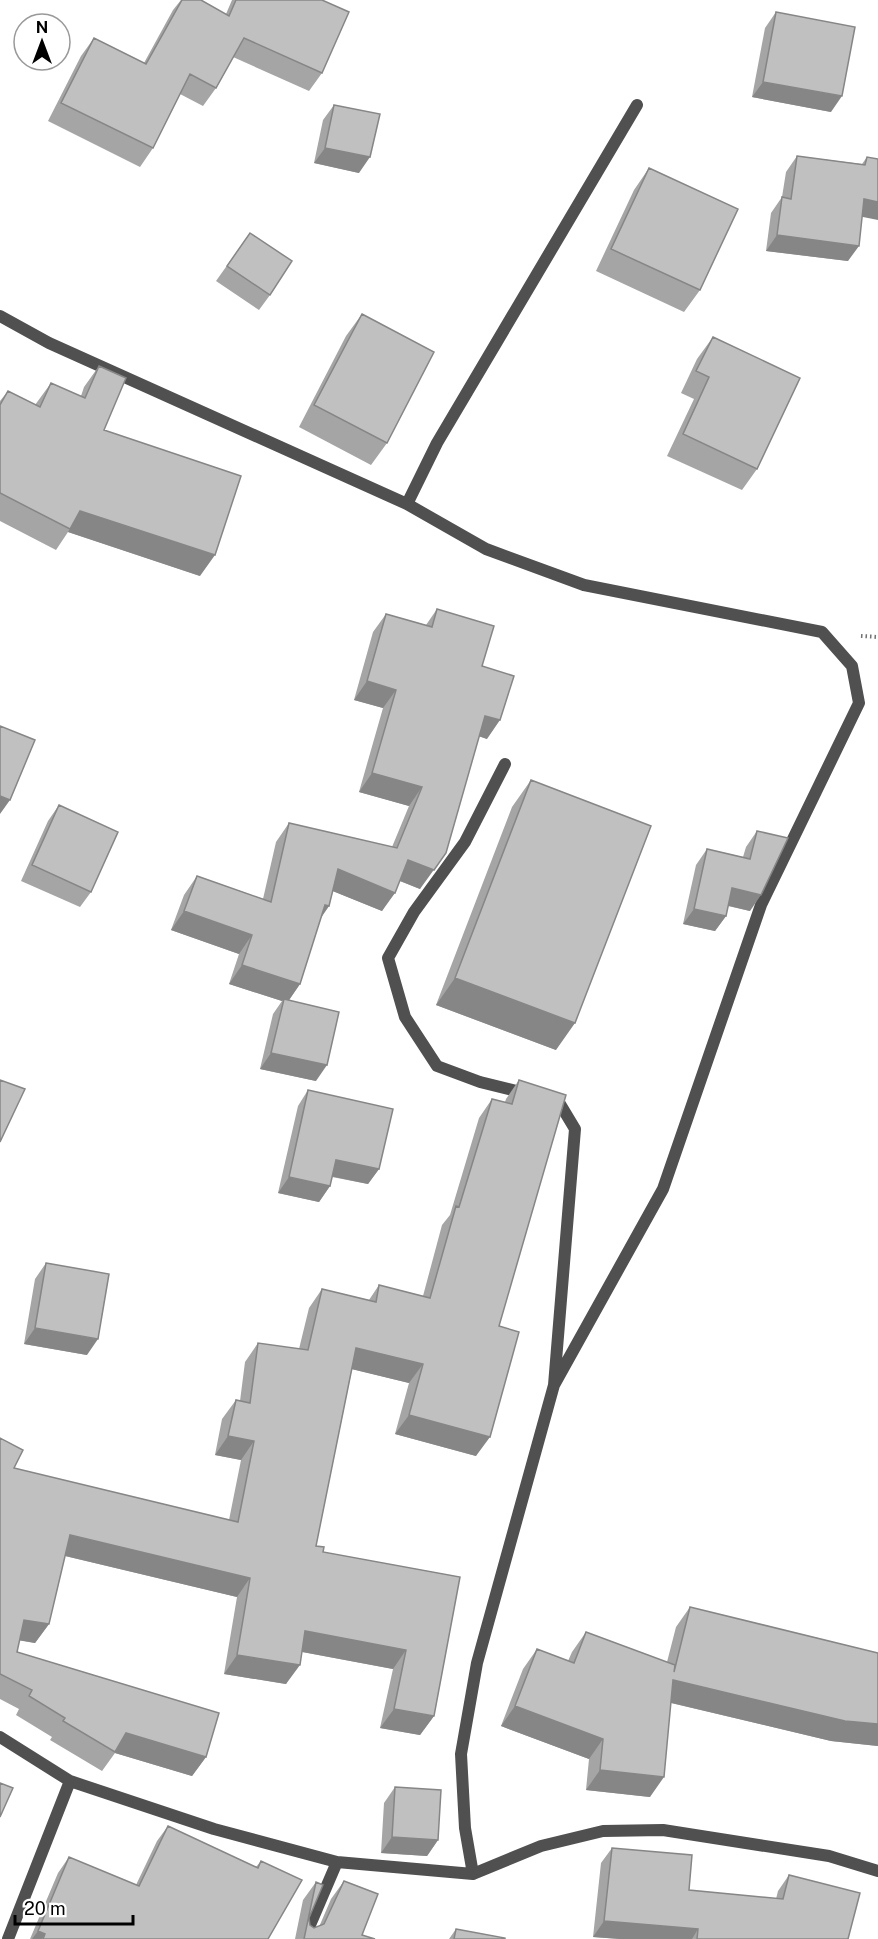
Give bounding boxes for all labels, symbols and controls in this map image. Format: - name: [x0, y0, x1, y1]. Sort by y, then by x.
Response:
- north arrow: [12, 12, 72, 72]
- text: N: [36, 18, 48, 37]
- scale bar: [15, 1888, 134, 1926]
- text: 20 m: [24, 1898, 66, 1919]

